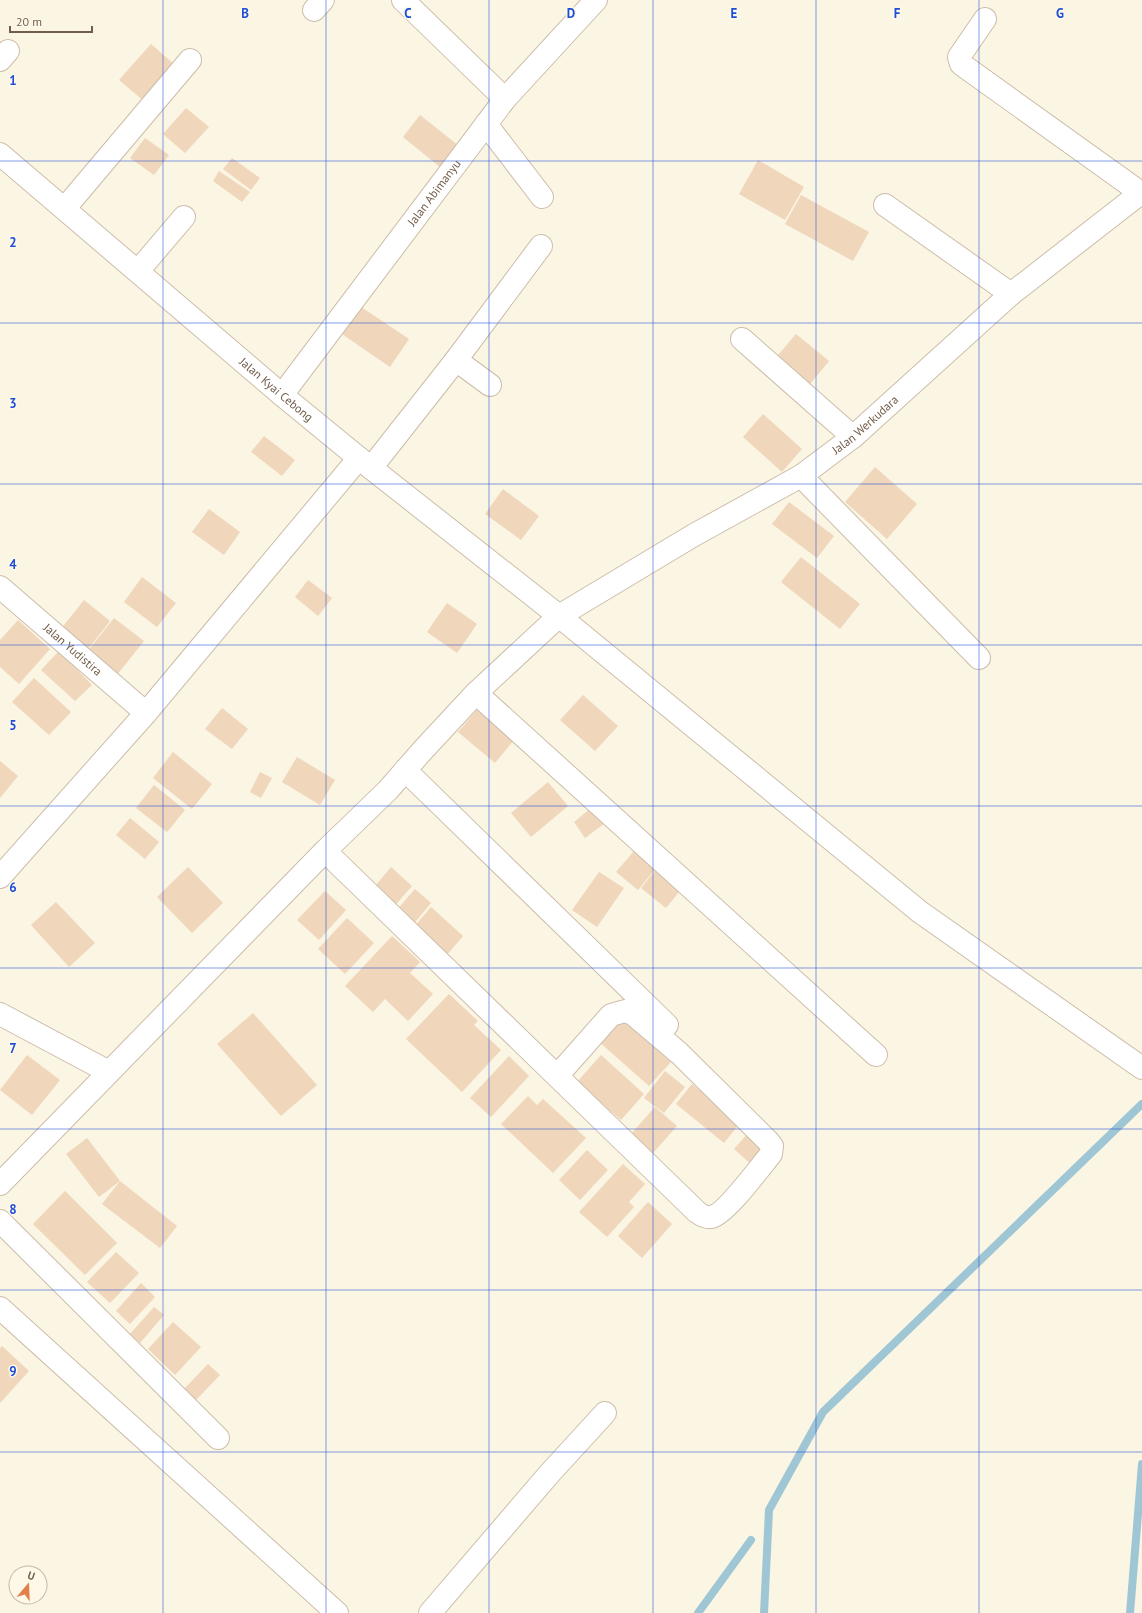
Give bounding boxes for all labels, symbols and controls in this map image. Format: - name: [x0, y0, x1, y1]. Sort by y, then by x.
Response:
- text: B: [241, 5, 249, 22]
- text: C: [404, 5, 412, 22]
- text: D: [567, 5, 575, 22]
- text: E: [731, 5, 738, 22]
- text: F: [894, 5, 901, 22]
- text: G: [1056, 5, 1064, 22]
- scale bar: [10, 8, 92, 34]
- text: 20 m: [16, 14, 42, 29]
- text: 1: [9, 72, 17, 89]
- street label: Jalan Abimanyu: [403, 156, 464, 230]
- text: 2: [9, 234, 17, 251]
- street label: Jalan Kyai Cebong: [236, 353, 316, 425]
- street label: Jalan Werkudara: [828, 392, 901, 458]
- text: 3: [9, 395, 17, 412]
- text: 4: [9, 556, 17, 573]
- street label: Jalan Yudistira: [40, 619, 105, 679]
- text: 5: [9, 717, 17, 734]
- text: 6: [9, 879, 17, 896]
- text: 7: [9, 1040, 17, 1057]
- text: 8: [9, 1201, 17, 1218]
- text: 9: [9, 1363, 17, 1380]
- north arrow: [8, 1565, 48, 1605]
- text: U: [26, 1568, 37, 1583]

